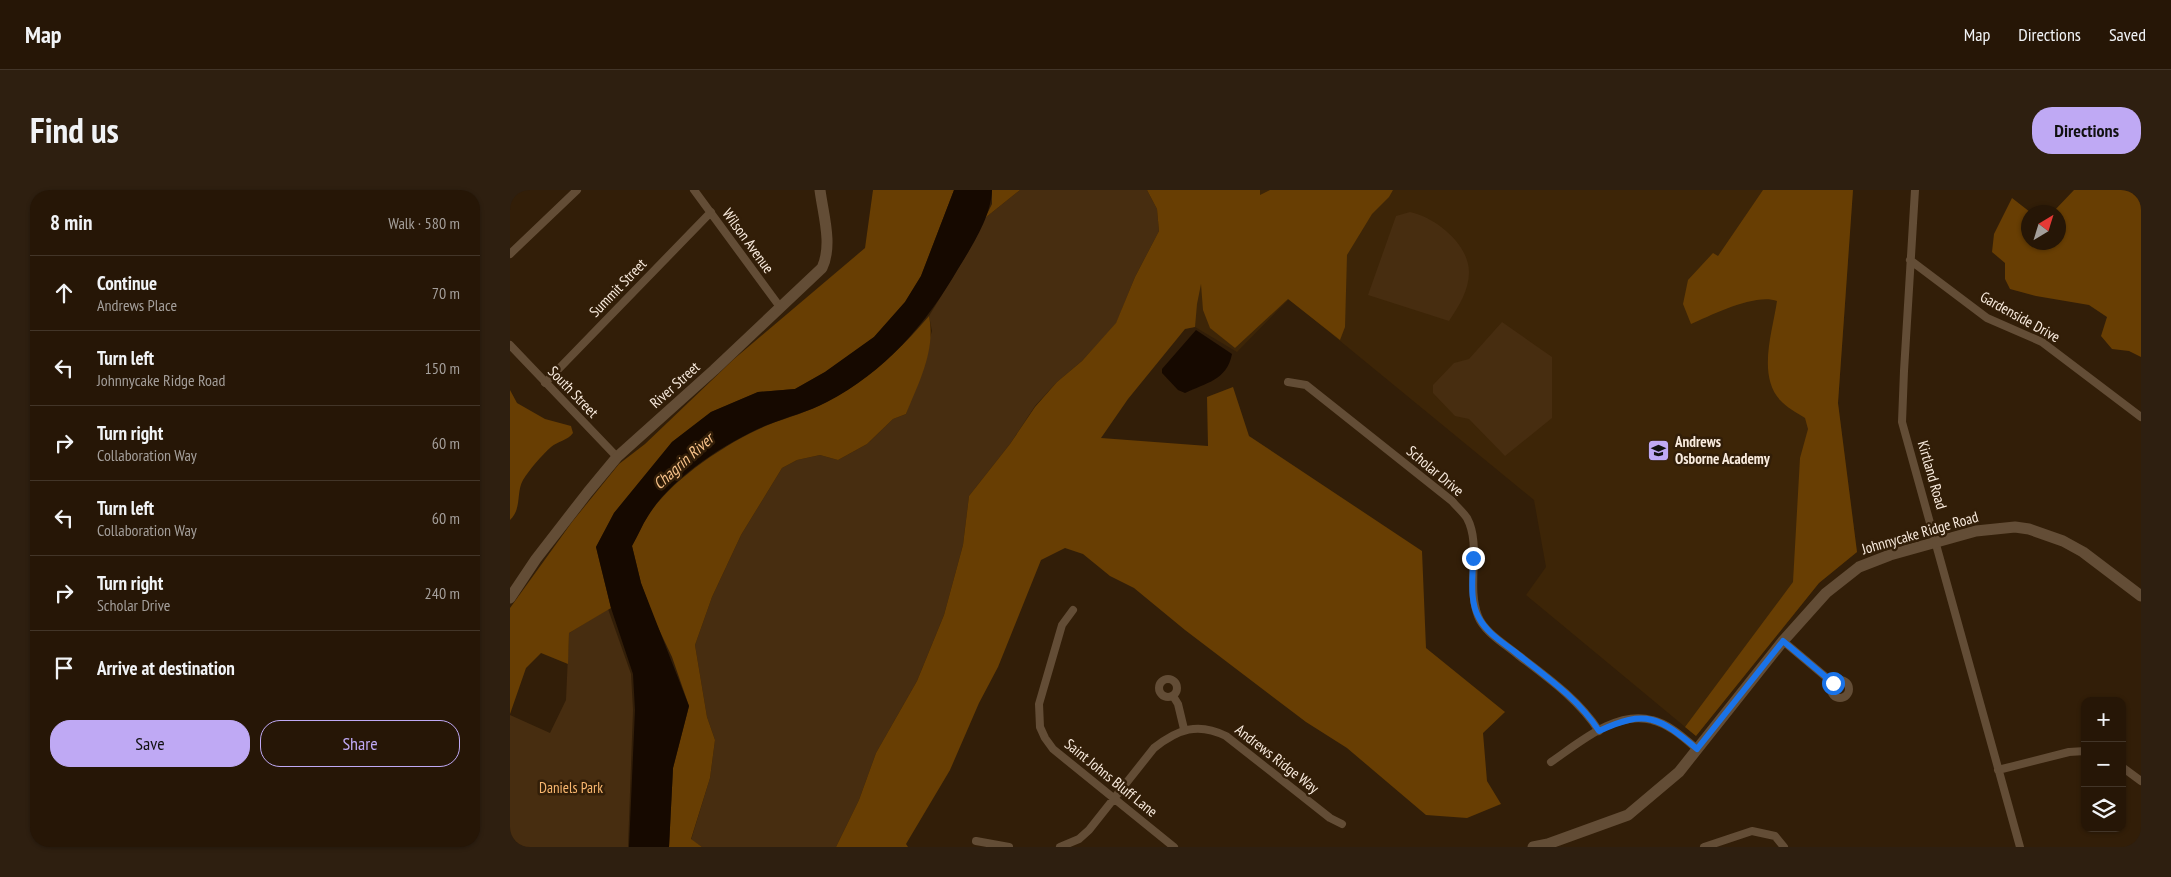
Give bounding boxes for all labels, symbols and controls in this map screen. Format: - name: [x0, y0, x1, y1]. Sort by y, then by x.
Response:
- text: Map: [25, 19, 62, 50]
- text: Map: [1964, 23, 1990, 46]
- text: Directions: [2018, 23, 2081, 46]
- text: Saved: [2109, 23, 2146, 46]
- text: Find us: [30, 107, 119, 153]
- button: Directions: [2032, 107, 2141, 154]
- street label: Wilson Avenue: [718, 205, 778, 277]
- north arrow: [2021, 205, 2066, 250]
- text: 8 min: [50, 209, 92, 236]
- text: Walk · 580 m: [388, 213, 460, 233]
- street label: Summit Street: [585, 254, 650, 321]
- text: Continue: [97, 271, 157, 295]
- icon: ahead: [50, 279, 78, 307]
- text: 70 m: [432, 283, 460, 303]
- street label: Gardenside Drive: [1977, 287, 2063, 346]
- text: Andrews Place: [97, 295, 177, 315]
- text: Turn left: [97, 346, 154, 370]
- icon: left: [50, 354, 78, 382]
- street label: River Street: [646, 357, 704, 412]
- text: 150 m: [425, 358, 460, 378]
- street label: South Street: [544, 362, 603, 421]
- text: Johnnycake Ridge Road: [97, 370, 225, 390]
- text: Turn right: [97, 421, 163, 445]
- water label: Chagrin River: [649, 427, 719, 493]
- icon: right: [50, 429, 78, 457]
- place label: Andrews Osborne Academy: [1674, 432, 1771, 468]
- text: 60 m: [432, 433, 460, 453]
- street label: Kirtland Road: [1914, 438, 1951, 511]
- school or university icon: Andrews Osborne Academy: [1647, 439, 1671, 463]
- street label: Scholar Drive: [1403, 441, 1468, 500]
- text: Collaboration Way: [97, 445, 197, 465]
- text: Turn left: [97, 496, 154, 520]
- icon: left: [50, 504, 78, 532]
- street label: Johnnycake Ridge Road: [1858, 507, 1980, 559]
- text: 60 m: [432, 508, 460, 528]
- text: Collaboration Way: [97, 520, 197, 540]
- route end: [1462, 547, 1485, 570]
- text: Turn right: [97, 571, 163, 595]
- icon: right: [50, 579, 78, 607]
- text: 240 m: [425, 583, 460, 603]
- text: Scholar Drive: [97, 595, 170, 615]
- icon: arrive: [50, 654, 78, 682]
- text: Arrive at destination: [97, 656, 235, 680]
- route start: [1822, 672, 1845, 695]
- map controls: [2081, 697, 2126, 832]
- button: +: [2081, 697, 2126, 742]
- button: Save: [50, 720, 250, 767]
- button: Share: [260, 720, 460, 767]
- street label: Andrews Ridge Way: [1232, 720, 1323, 797]
- street label: Saint Johns Bluff Lane: [1061, 734, 1162, 821]
- button: −: [2081, 742, 2126, 787]
- park label: Daniels Park: [539, 778, 603, 797]
- button: layers: [2081, 787, 2126, 832]

